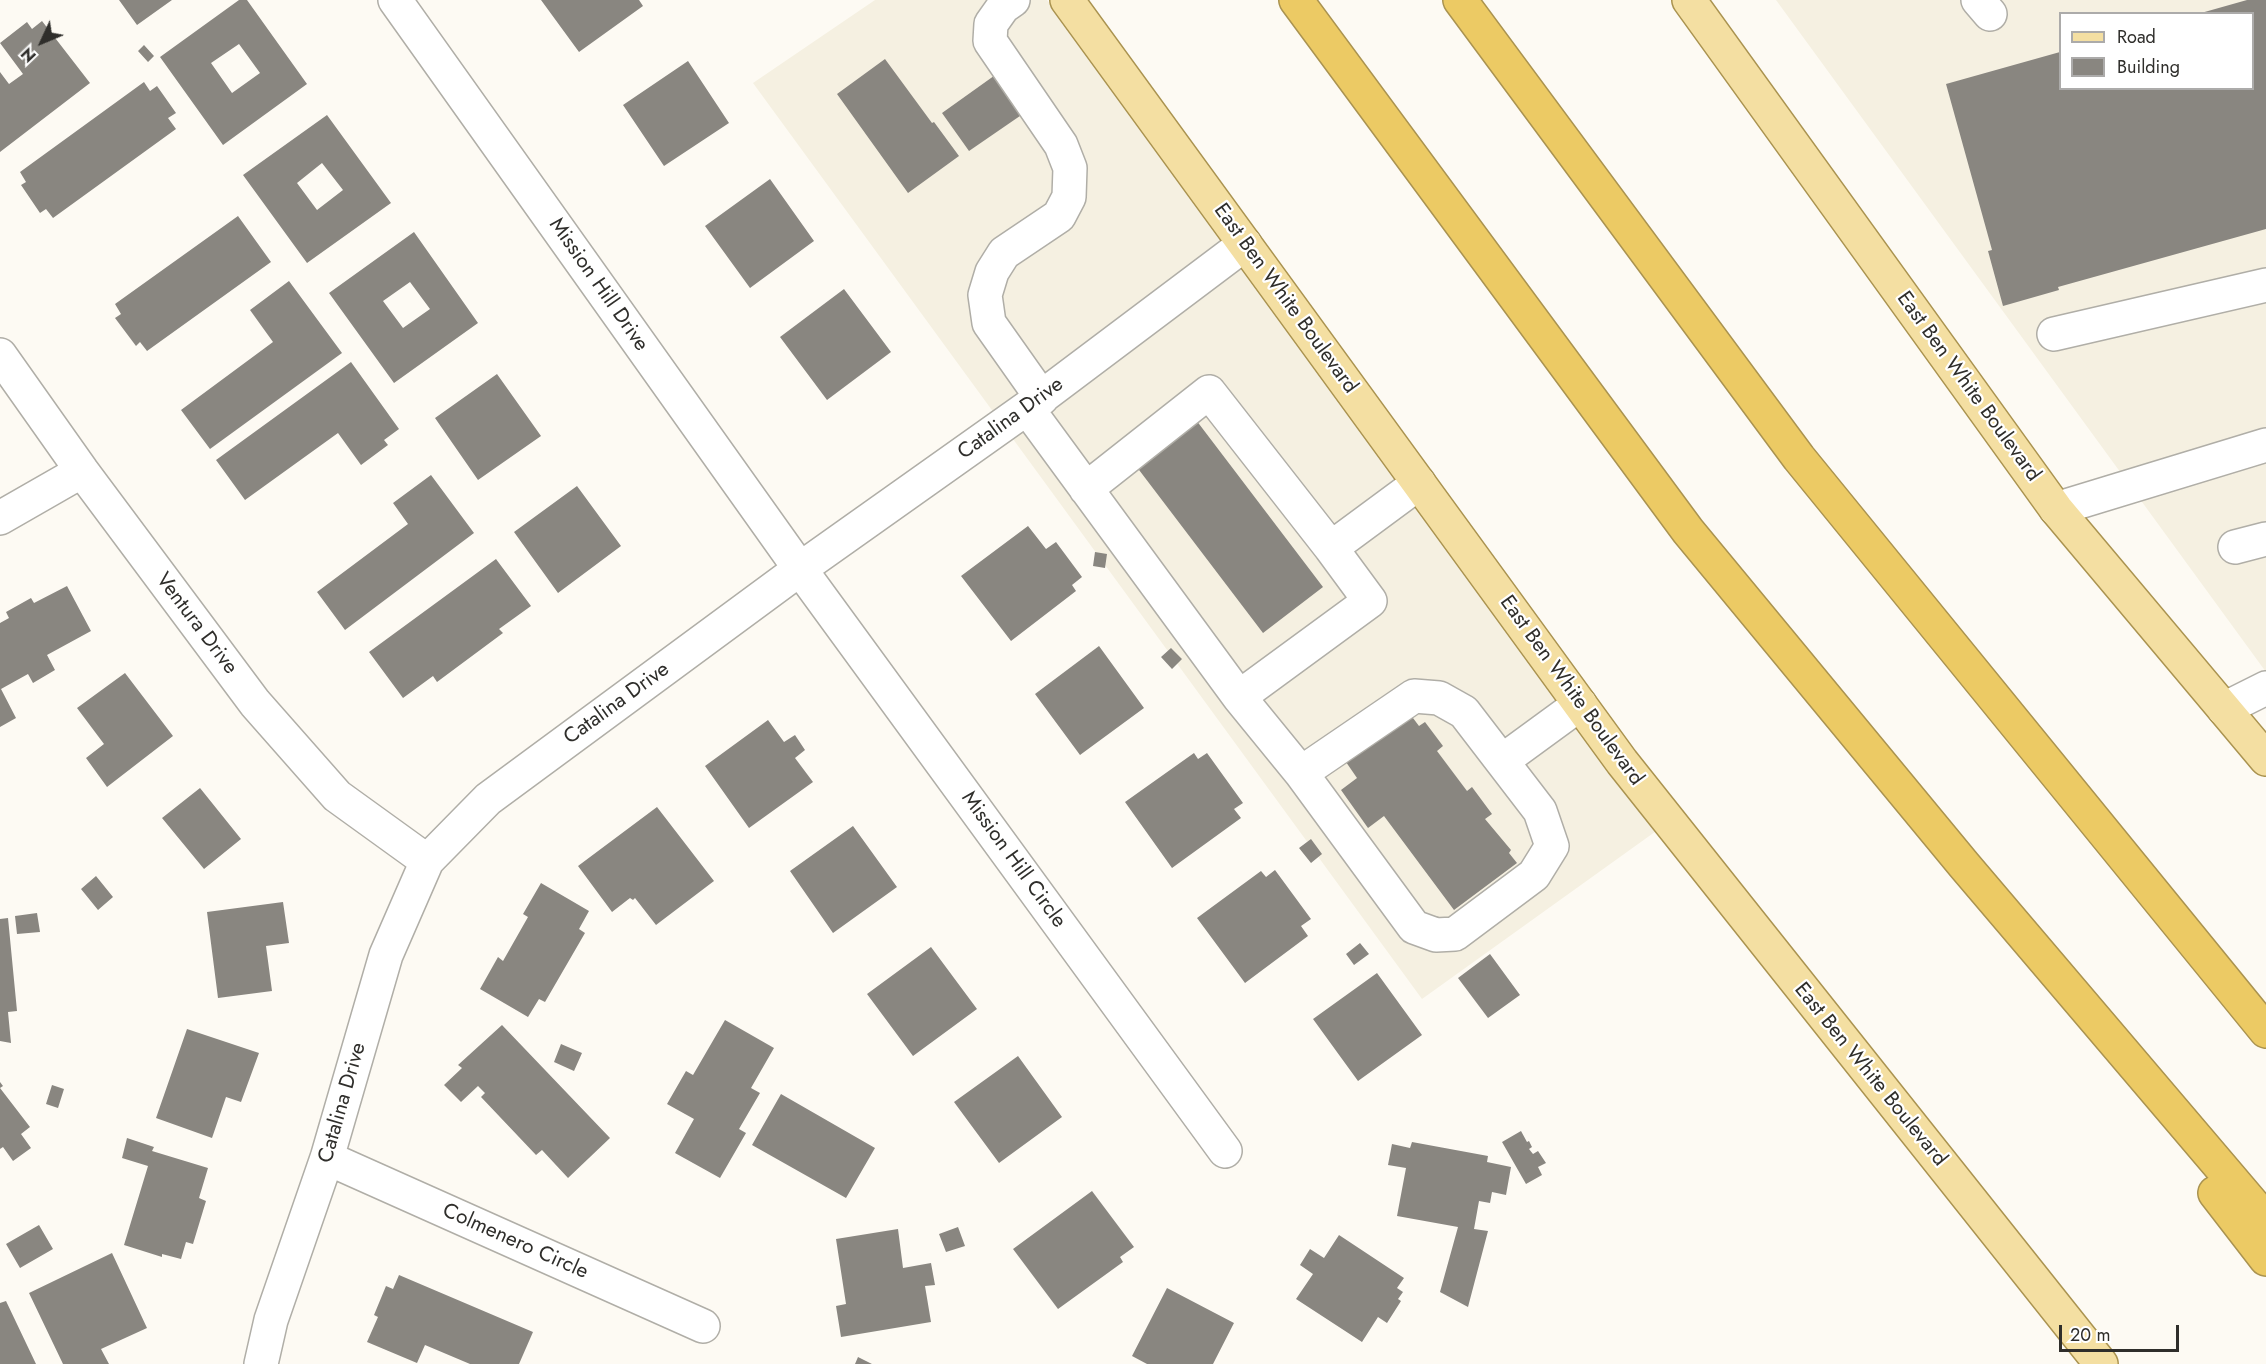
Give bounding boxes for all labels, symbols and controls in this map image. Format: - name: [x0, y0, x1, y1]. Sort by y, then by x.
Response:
- north arrow: [12, 12, 72, 72]
- legend: [2059, 12, 2254, 90]
- text: Road: [2117, 24, 2156, 50]
- text: N: [16, 42, 41, 67]
- text: Building: [2117, 54, 2180, 80]
- street label: East Ben White Boulevard: [1208, 199, 1362, 399]
- street label: Mission Hill Drive: [543, 214, 653, 356]
- street label: East Ben White Boulevard: [1891, 287, 2045, 487]
- street label: Catalina Drive: [953, 372, 1069, 466]
- street label: Ventura Drive: [150, 568, 242, 680]
- street label: East Ben White Boulevard: [1494, 591, 1648, 791]
- street label: Catalina Drive: [559, 657, 675, 751]
- street label: Mission Hill Circle: [955, 787, 1071, 933]
- street label: East Ben White Boulevard: [1788, 978, 1952, 1172]
- street label: Catalina Drive: [314, 1040, 372, 1166]
- street label: Colmenero Circle: [438, 1199, 592, 1285]
- scale bar: [2062, 1313, 2182, 1351]
- text: 20 m: [2070, 1322, 2110, 1348]

